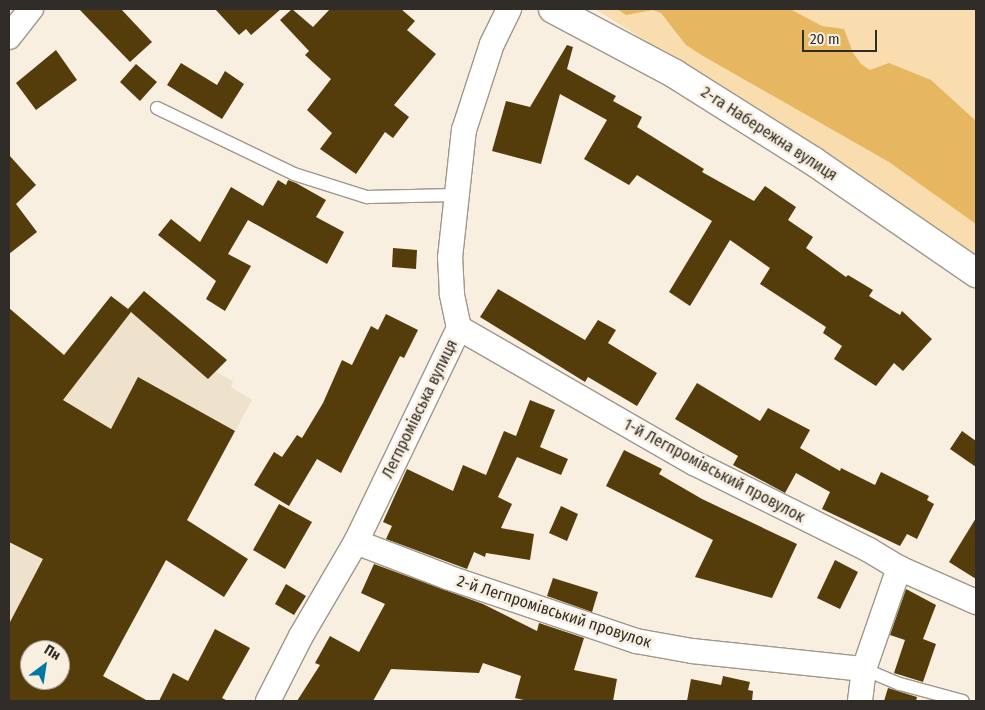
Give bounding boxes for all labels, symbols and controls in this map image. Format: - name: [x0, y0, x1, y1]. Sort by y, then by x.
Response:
- scale bar: [805, 20, 880, 52]
- text: 20 m: [810, 30, 840, 48]
- street label: 2-га Набережна вулиця: [697, 83, 841, 185]
- street label: Легпромівська вулиця: [378, 337, 462, 481]
- street label: 1-й Легпромівський провулок: [620, 415, 808, 527]
- street label: 2-й Легпромівський провулок: [454, 572, 654, 652]
- north arrow: [20, 640, 70, 690]
- text: Пн: [41, 641, 64, 664]

